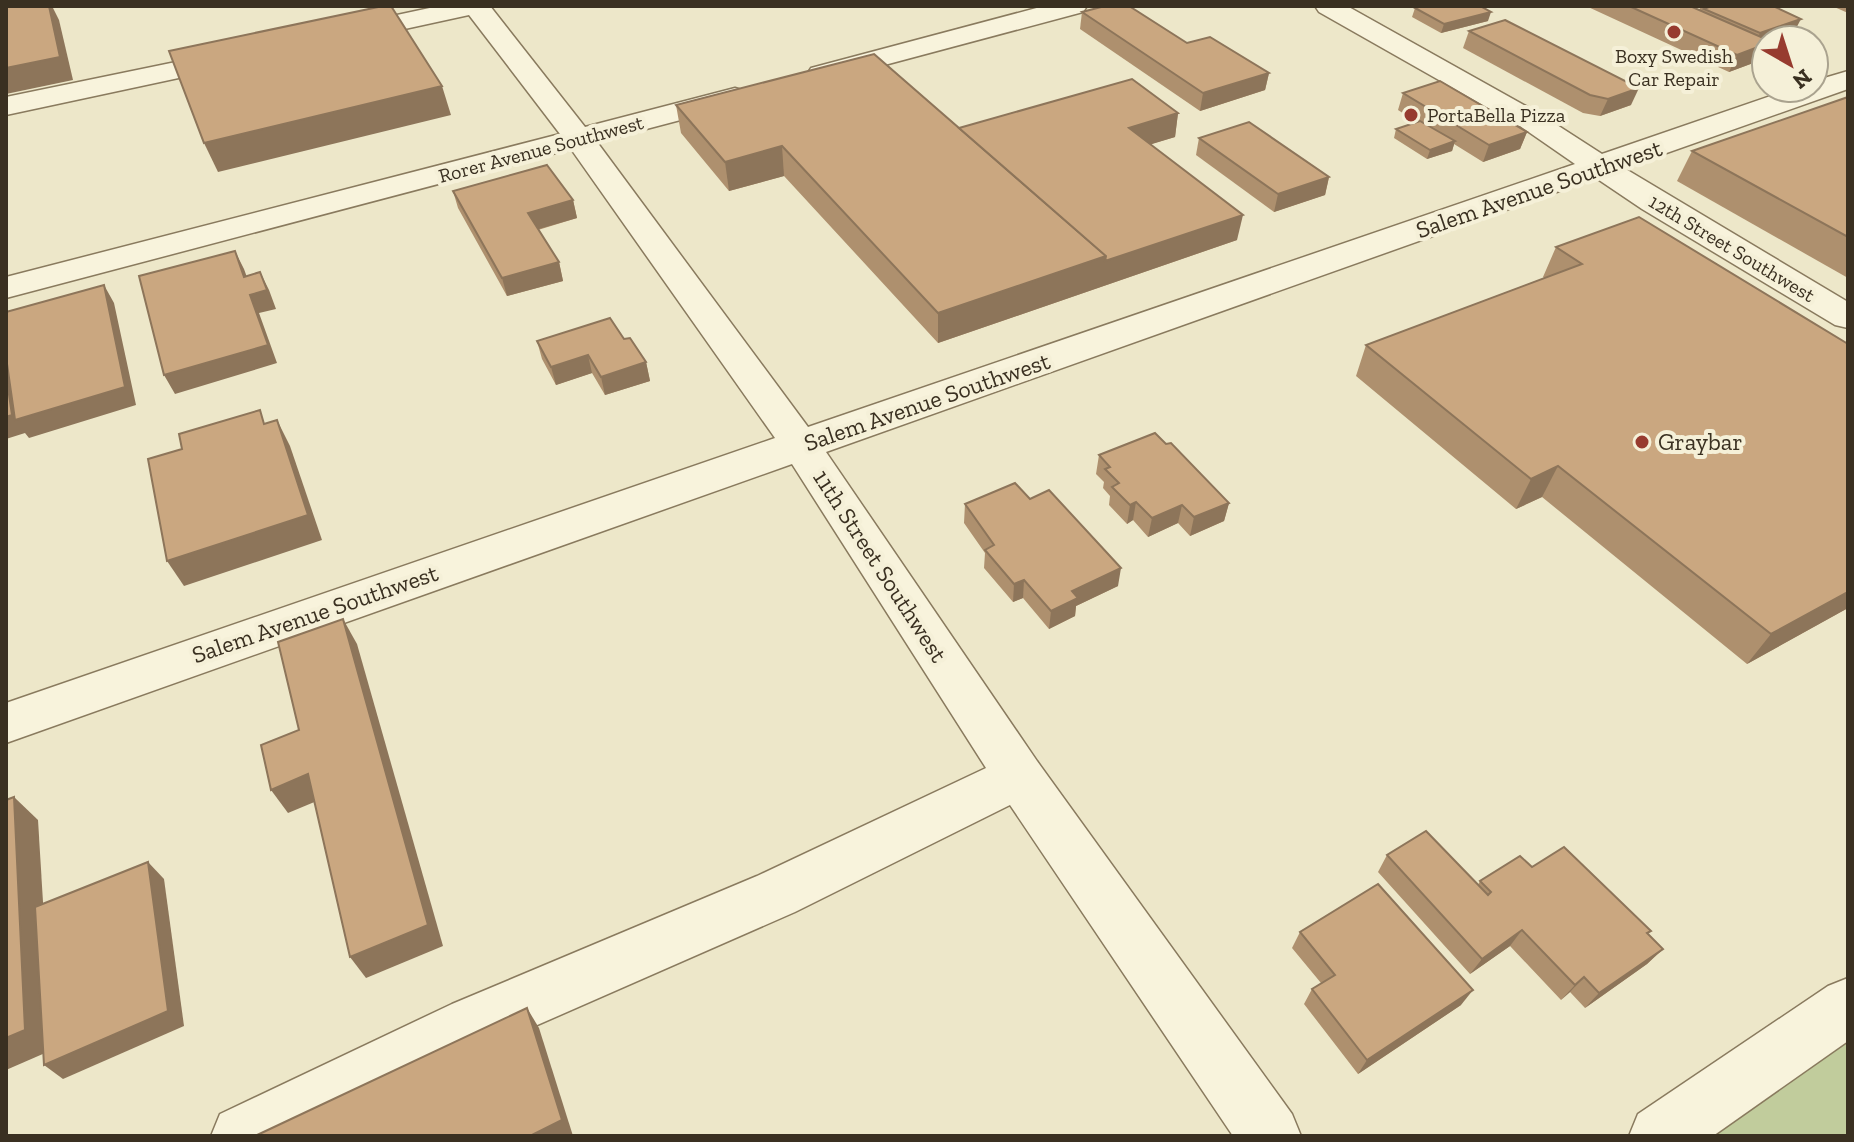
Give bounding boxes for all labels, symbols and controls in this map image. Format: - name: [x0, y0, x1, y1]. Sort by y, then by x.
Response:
- marker: Boxy Swedish Car Repair: [1665, 23, 1683, 41]
- north arrow: [1750, 24, 1830, 104]
- place label: Boxy Swedish Car Repair: [1615, 44, 1734, 91]
- text: N: [1787, 63, 1817, 95]
- place label: PortaBella Pizza: [1427, 103, 1566, 127]
- marker: PortaBella Pizza: [1402, 106, 1420, 124]
- street label: Rorer Avenue Southwest: [436, 110, 647, 188]
- street label: Salem Avenue Southwest: [1412, 133, 1666, 244]
- street label: 12th Street Southwest: [1645, 189, 1820, 307]
- street label: Salem Avenue Southwest: [800, 346, 1054, 457]
- place label: Graybar: [1658, 427, 1743, 456]
- marker: Graybar: [1633, 433, 1651, 451]
- street label: 11th Street Southwest: [807, 464, 954, 668]
- street label: Salem Avenue Southwest: [188, 558, 442, 669]

